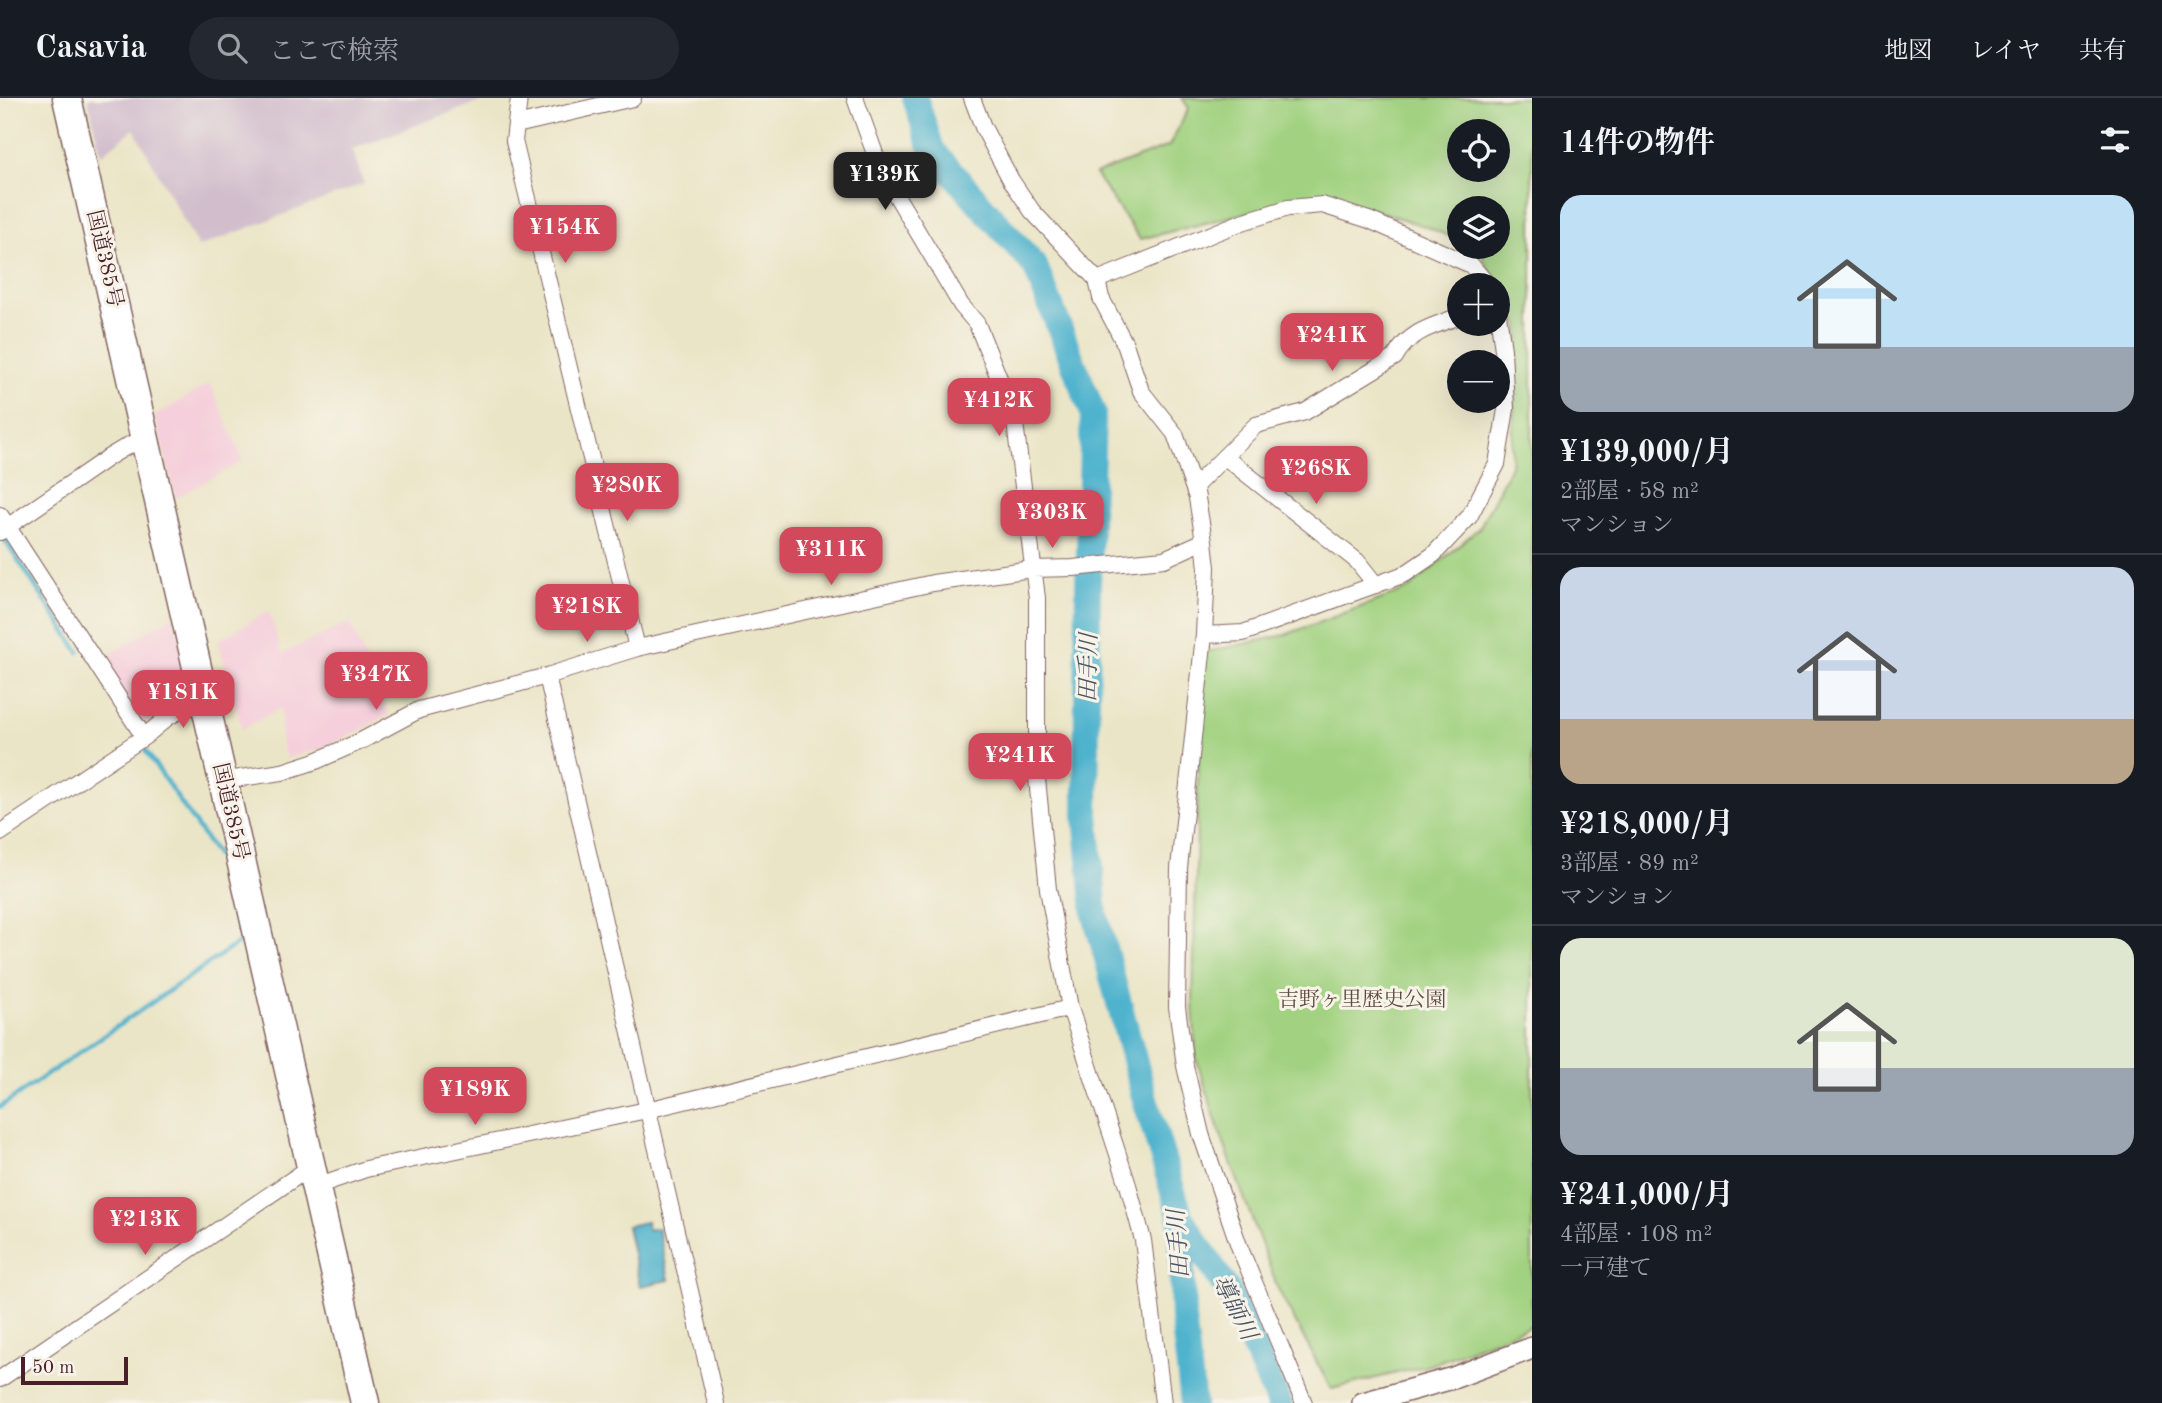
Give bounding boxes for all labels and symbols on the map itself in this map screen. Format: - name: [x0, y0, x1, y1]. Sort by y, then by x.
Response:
- pin: ¥139K: [836, 152, 934, 212]
- pin: ¥154K: [516, 206, 614, 265]
- street label: 国道385号: [83, 208, 127, 310]
- pin: ¥241K: [1283, 314, 1381, 373]
- pin: ¥412K: [950, 378, 1048, 438]
- pin: ¥268K: [1267, 446, 1365, 506]
- pin: ¥280K: [578, 464, 676, 523]
- pin: ¥303K: [1003, 490, 1101, 550]
- pin: ¥311K: [782, 528, 880, 587]
- pin: ¥218K: [538, 584, 636, 644]
- water label: 田手川: [1075, 630, 1101, 703]
- pin: ¥347K: [327, 652, 425, 712]
- pin: ¥181K: [134, 670, 232, 730]
- pin: ¥241K: [971, 734, 1069, 793]
- street label: 国道385号: [209, 761, 253, 863]
- park label: 吉野ヶ里歴史公園: [1278, 988, 1446, 1011]
- pin: ¥189K: [426, 1068, 524, 1127]
- pin: ¥213K: [96, 1198, 194, 1257]
- water label: 田手川: [1163, 1206, 1193, 1279]
- water label: 導師川: [1208, 1271, 1263, 1347]
- scale bar: [21, 1354, 128, 1386]

